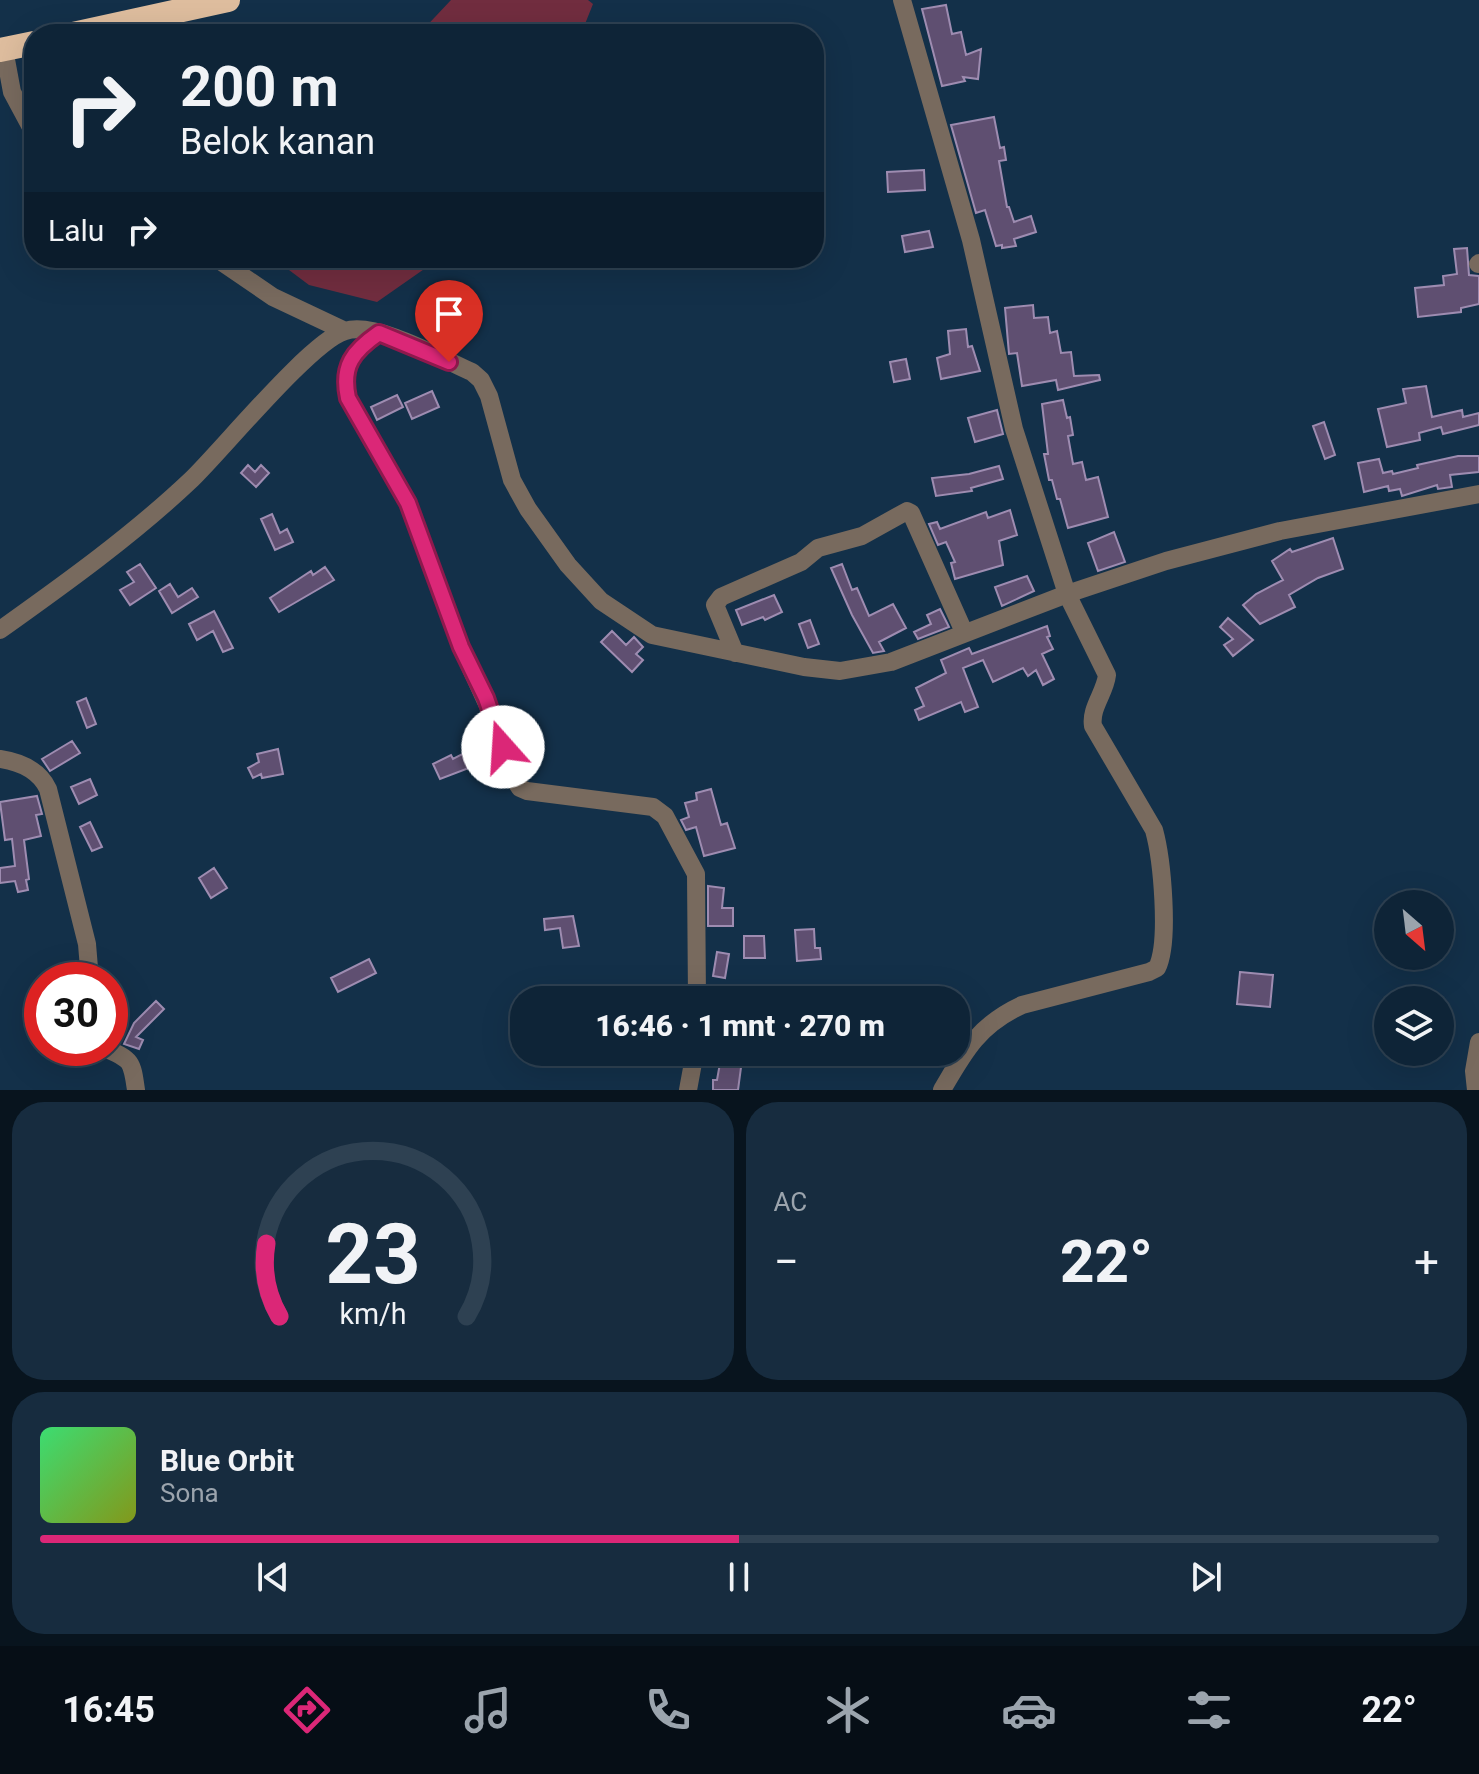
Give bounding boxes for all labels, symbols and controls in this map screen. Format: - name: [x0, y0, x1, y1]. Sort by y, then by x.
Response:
- text: 200 m: [180, 54, 339, 120]
- icon: right: [48, 56, 152, 160]
- text: Belok kanan: [180, 121, 375, 163]
- icon: right: [120, 208, 164, 252]
- text: Lalu: [48, 213, 104, 248]
- pin: [415, 280, 483, 362]
- icon: arrive: [427, 292, 471, 336]
- position arrow: [461, 705, 545, 789]
- north arrow: [1374, 890, 1454, 970]
- map controls: [1374, 890, 1454, 1066]
- speed limit sign: 30: [24, 962, 128, 1066]
- button: layers: [1374, 986, 1454, 1066]
- text: 16:46 · 1 mnt · 270 m: [595, 1008, 885, 1043]
- text: AC: [774, 1187, 807, 1217]
- text: 23: [325, 1206, 420, 1303]
- text: 22°: [1060, 1226, 1153, 1297]
- text: −: [774, 1236, 799, 1288]
- text: +: [1414, 1236, 1439, 1288]
- text: km/h: [339, 1297, 406, 1331]
- text: Blue Orbit: [160, 1443, 294, 1478]
- text: Sona: [160, 1478, 219, 1508]
- icon: previous: [251, 1555, 295, 1599]
- icon: pause: [717, 1555, 761, 1599]
- icon: next: [1184, 1555, 1228, 1599]
- icon: directions: [279, 1682, 335, 1738]
- icon: music: [460, 1682, 516, 1738]
- icon: phone: [640, 1682, 696, 1738]
- icon: climate: [820, 1682, 876, 1738]
- icon: car: [1001, 1682, 1057, 1738]
- icon: filters: [1181, 1682, 1237, 1738]
- text: 16:45: [62, 1689, 155, 1731]
- text: 22°: [1361, 1689, 1417, 1731]

